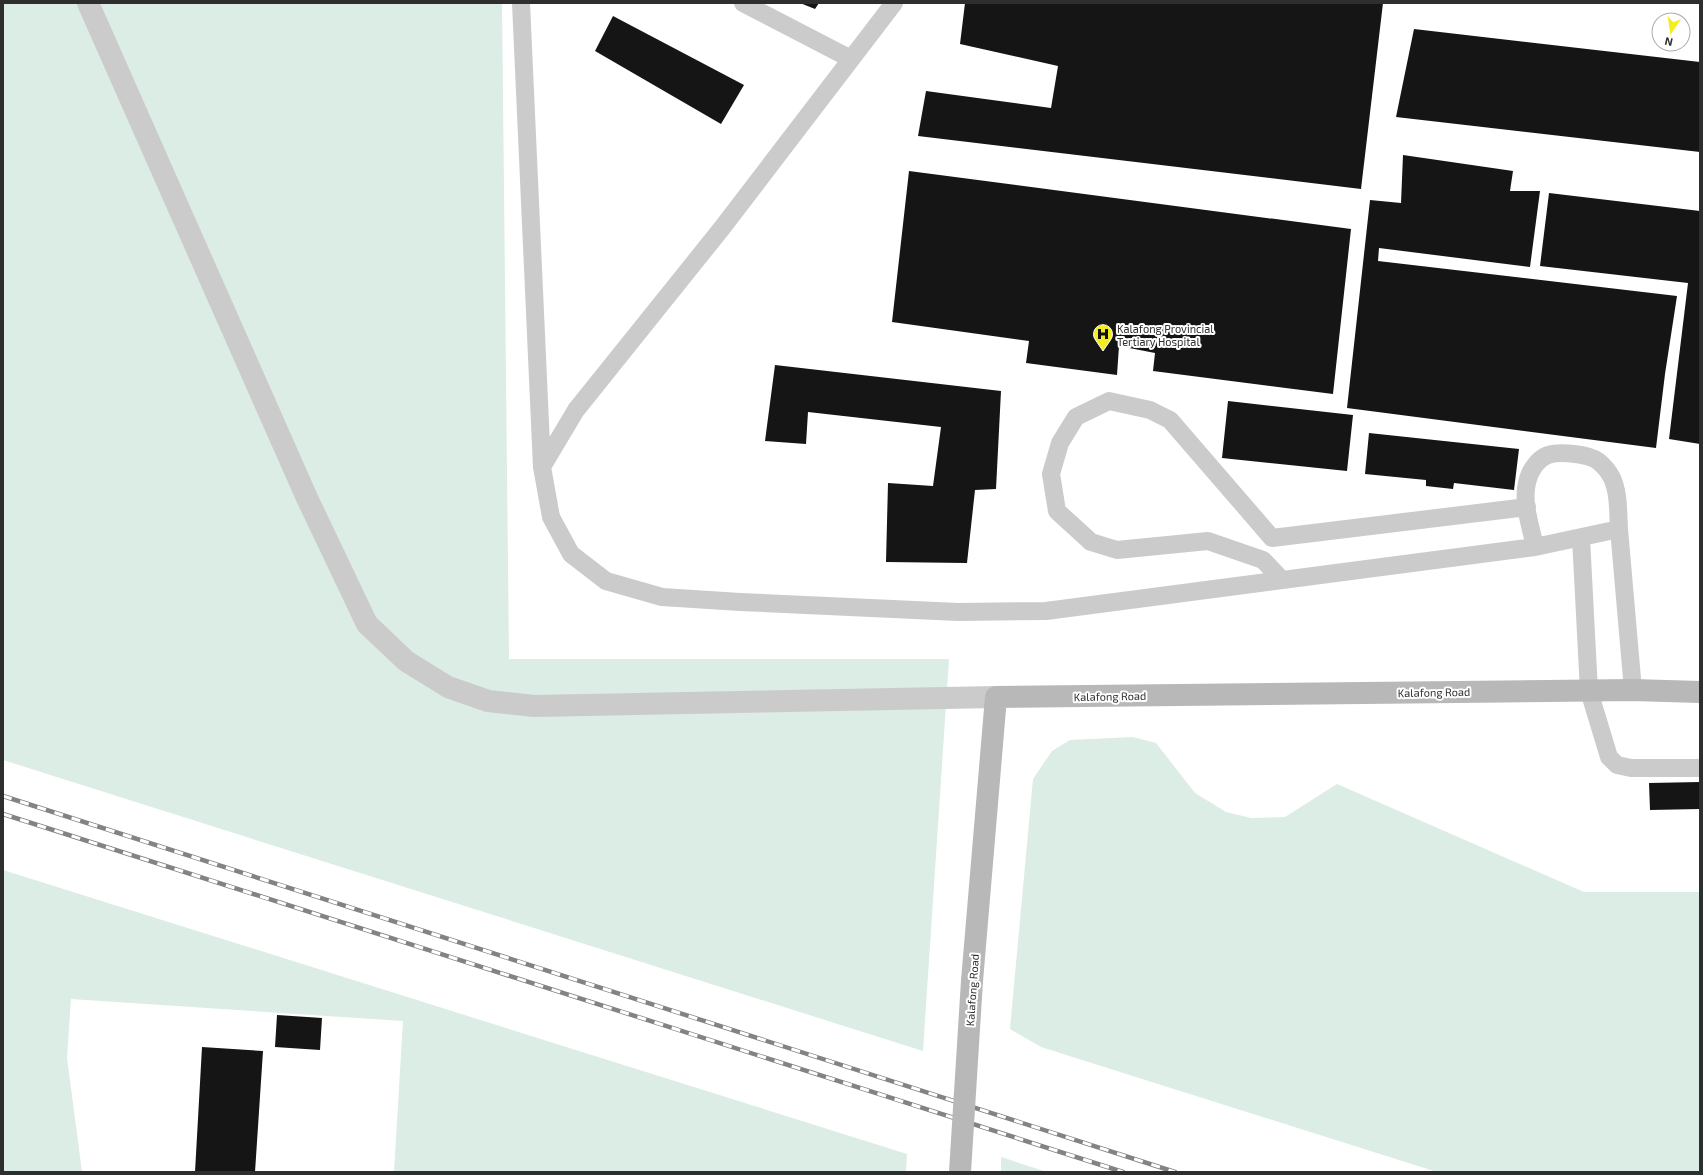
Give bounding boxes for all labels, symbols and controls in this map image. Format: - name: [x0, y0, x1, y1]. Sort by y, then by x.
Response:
- north arrow: [1651, 12, 1691, 52]
- text: N: [1663, 35, 1674, 49]
- place label: Kalafong Provincial Tertiary Hospital: [1117, 322, 1214, 348]
- hospital icon: Kalafong Provincial Tertiary Hospital: [1092, 323, 1114, 351]
- street label: Kalafong Road: [1398, 685, 1470, 699]
- street label: Kalafong Road: [1074, 689, 1146, 703]
- street label: Kalafong Road: [963, 953, 981, 1027]

